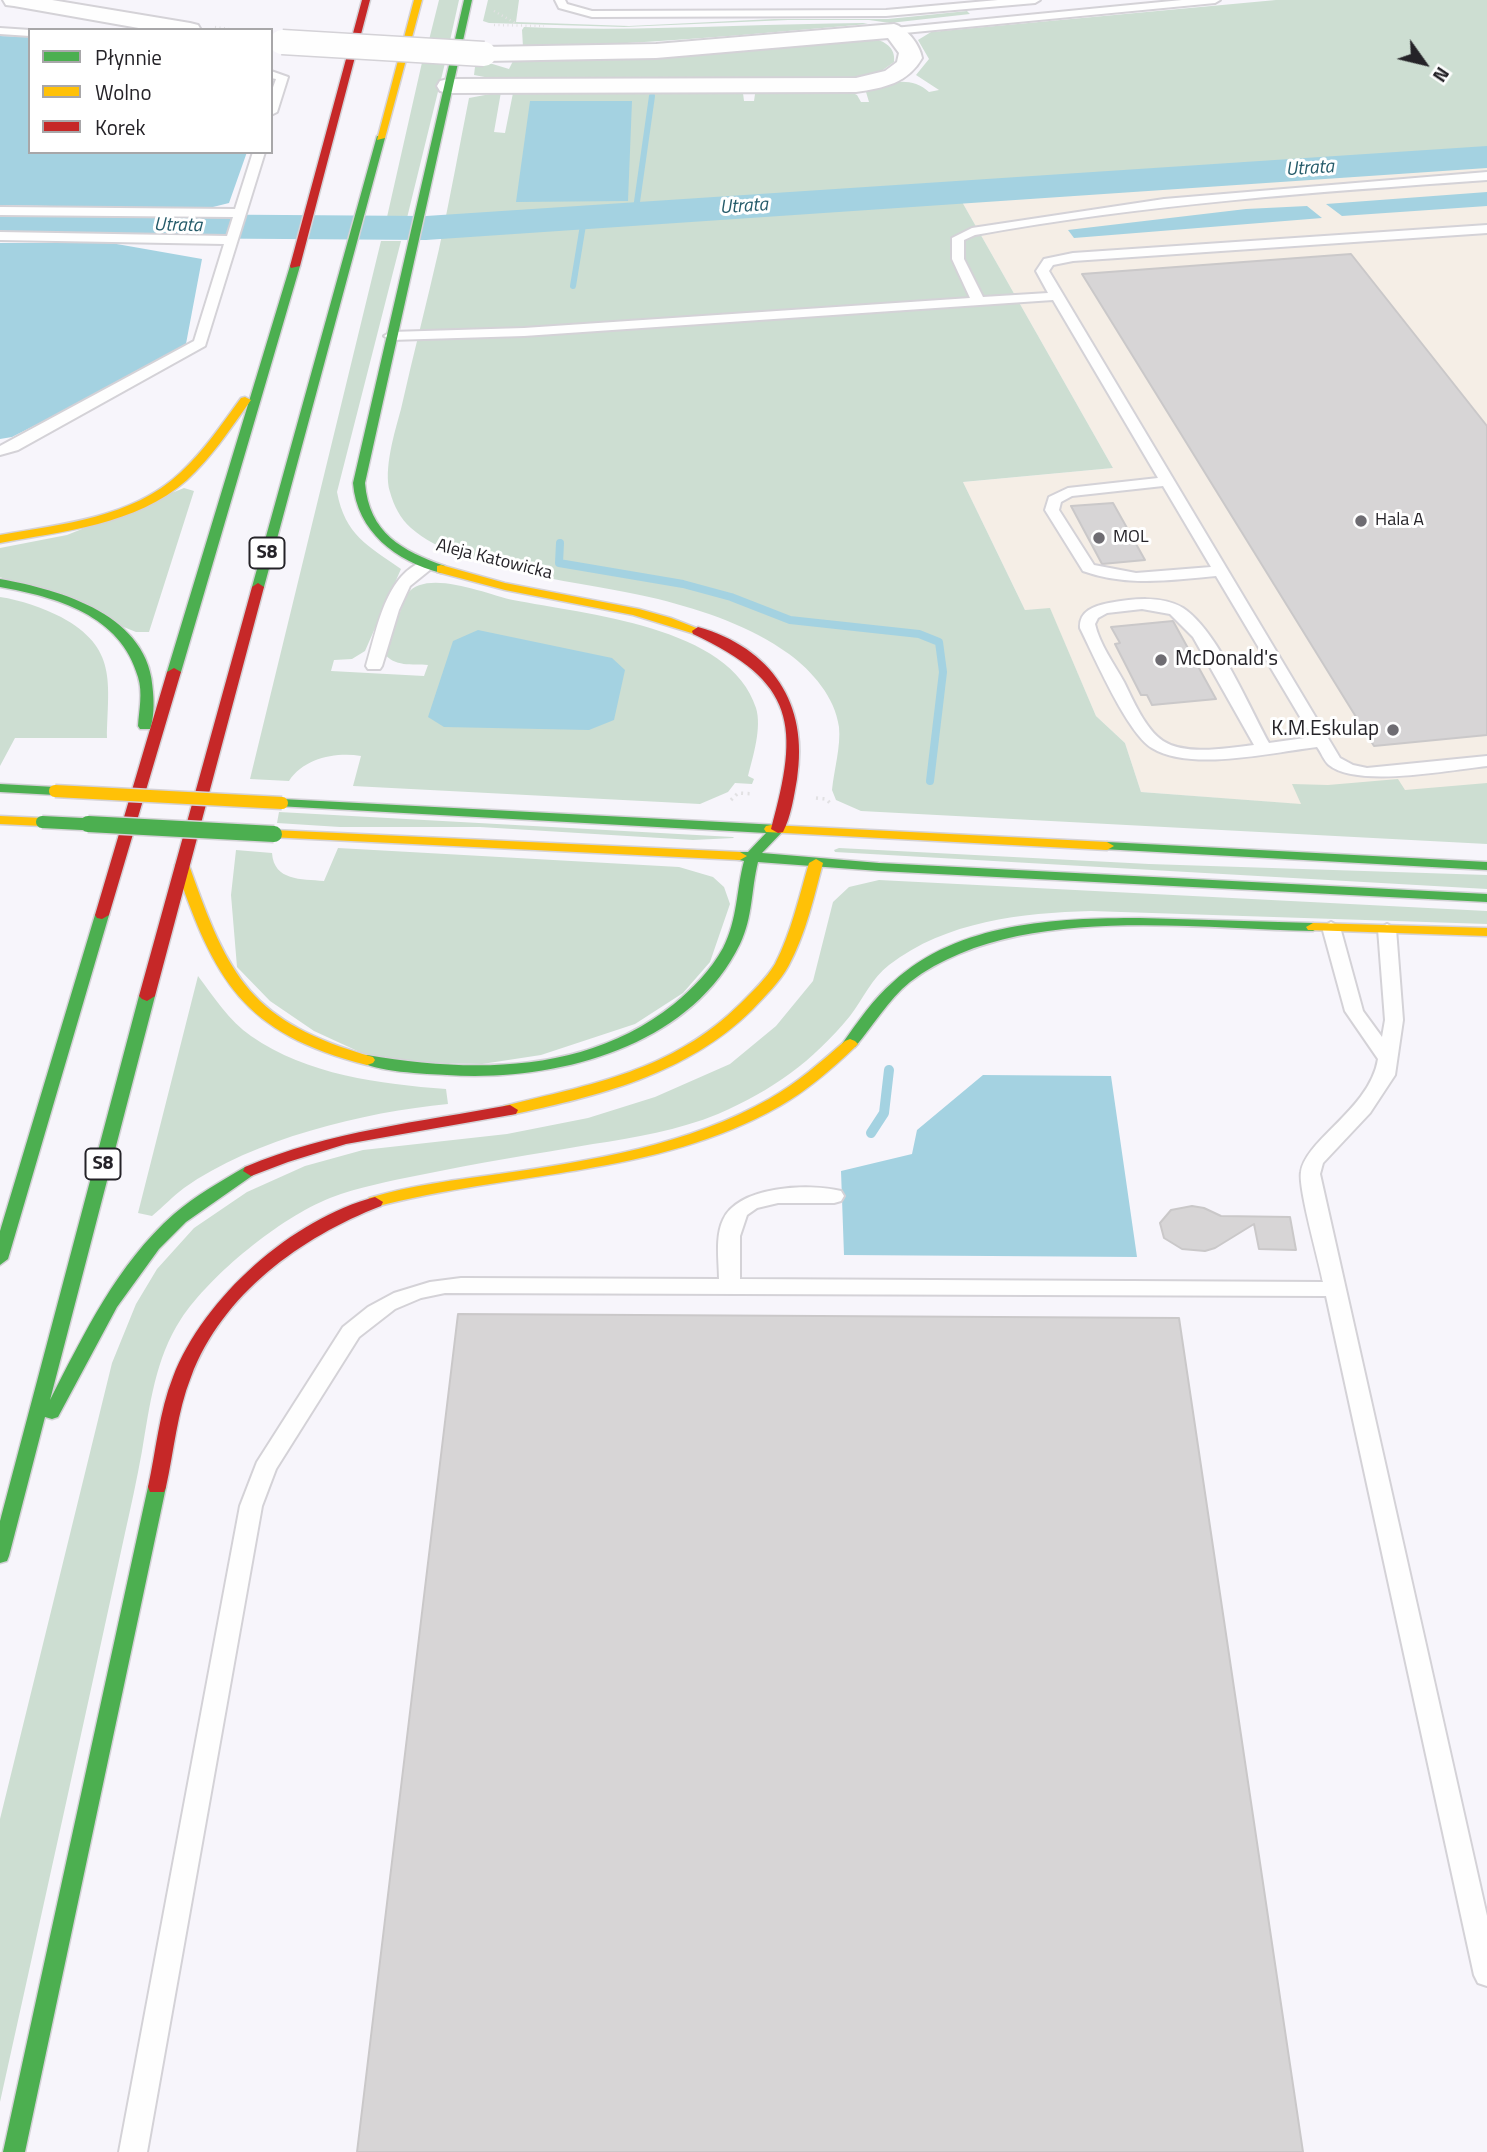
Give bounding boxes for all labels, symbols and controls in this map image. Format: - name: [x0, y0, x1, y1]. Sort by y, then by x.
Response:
- legend: [28, 28, 273, 154]
- north arrow: [1389, 28, 1459, 98]
- text: Płynnie: [95, 41, 162, 73]
- text: N: [1426, 61, 1458, 89]
- text: Wolno: [95, 76, 152, 108]
- text: Korek: [95, 111, 145, 143]
- water label: Utrata: [1285, 156, 1335, 182]
- water label: Utrata: [719, 194, 769, 220]
- water label: Utrata: [154, 214, 202, 238]
- place label: Hala A: [1375, 510, 1424, 532]
- marker: Hala A: [1353, 513, 1369, 529]
- place label: MOL: [1113, 527, 1149, 549]
- marker: MOL: [1091, 530, 1107, 546]
- street label: Aleja Katowicka: [434, 535, 554, 585]
- road number: S8: [250, 538, 284, 568]
- place label: McDonald's: [1175, 647, 1278, 673]
- marker: McDonald's: [1153, 652, 1169, 668]
- place label: K.M.Eskulap: [1271, 717, 1379, 743]
- marker: K.M.Eskulap: [1385, 722, 1401, 738]
- road number: S8: [86, 1148, 120, 1180]

